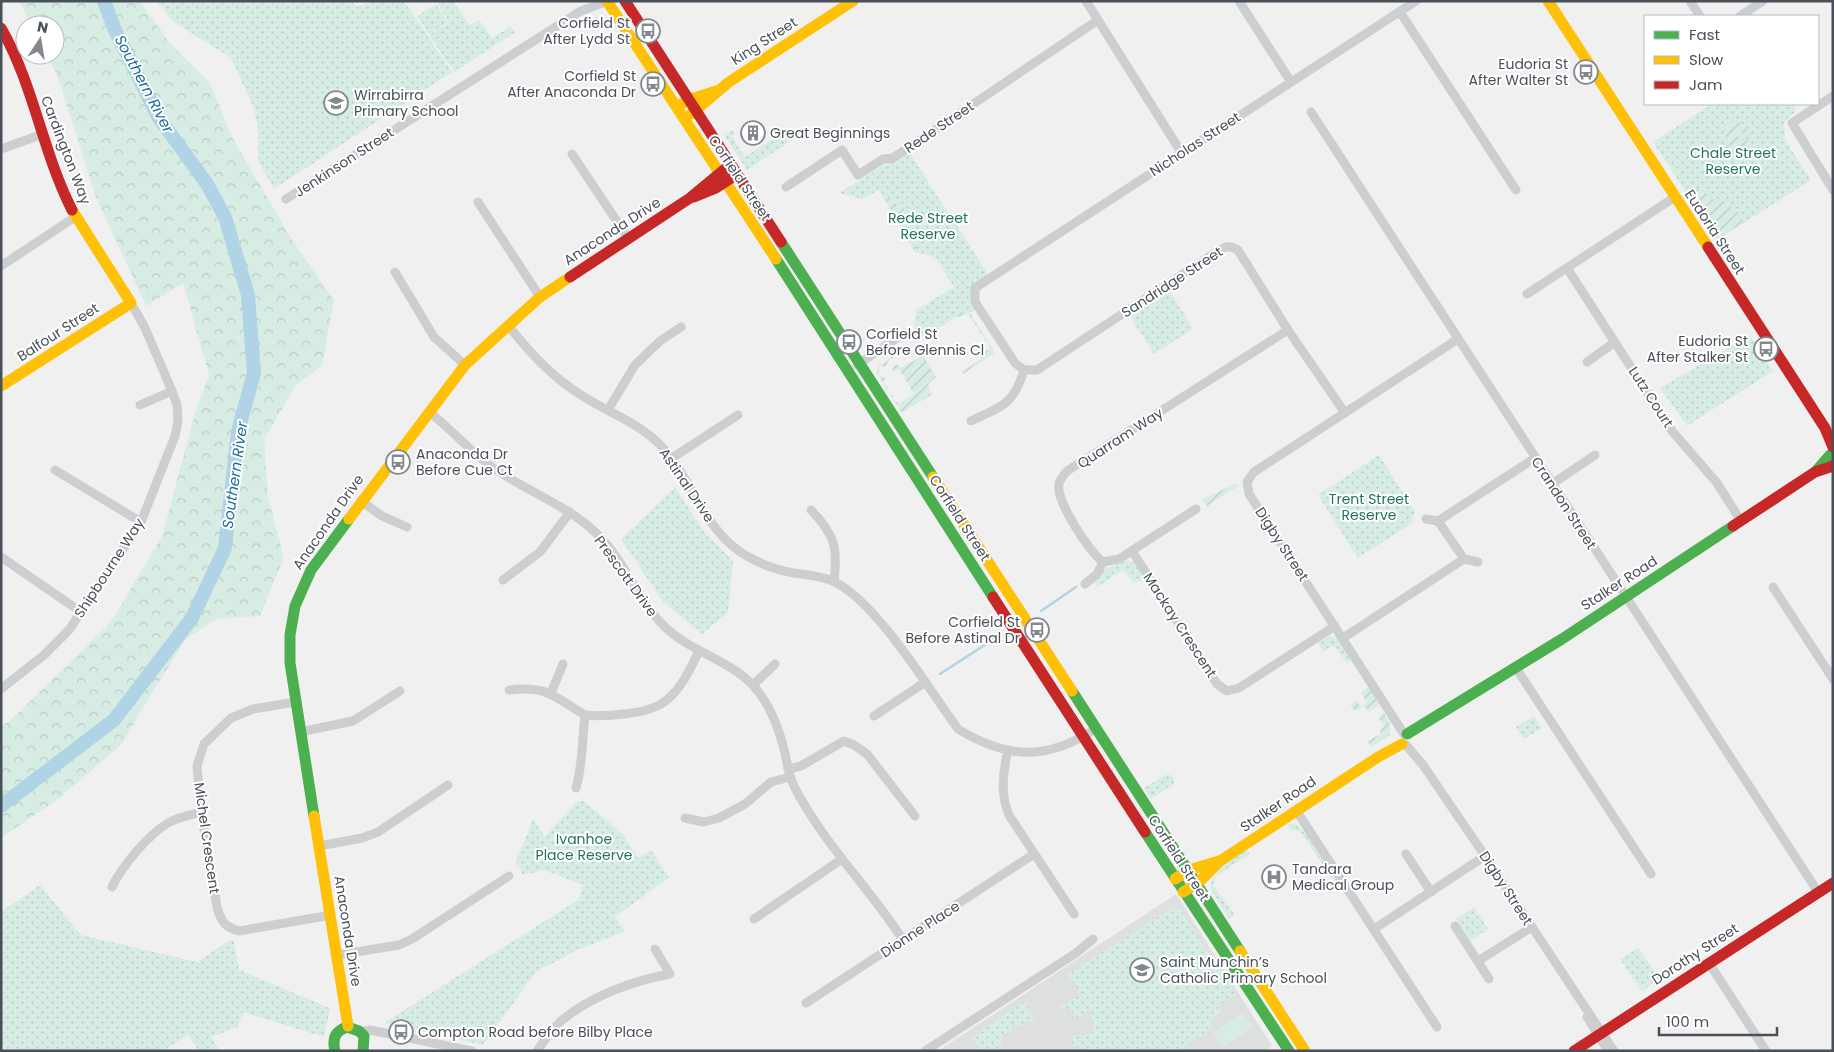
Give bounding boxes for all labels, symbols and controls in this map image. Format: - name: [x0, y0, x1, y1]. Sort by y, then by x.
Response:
- street label: King Street: [727, 12, 801, 70]
- place label: Corfield St After Lydd St: [543, 13, 630, 49]
- north arrow: [15, 15, 65, 65]
- legend: [1644, 15, 1819, 105]
- text: N: [35, 16, 50, 38]
- bus stop icon: Corfield St After Lydd St: [635, 18, 661, 44]
- text: Fast: [1689, 24, 1720, 45]
- water label: Southern River: [110, 31, 179, 137]
- text: Slow: [1689, 49, 1724, 70]
- place label: Eudoria St After Walter St: [1469, 54, 1568, 90]
- bus stop icon: Eudoria St After Walter St: [1573, 59, 1599, 85]
- place label: Corfield St After Anaconda Dr: [507, 66, 636, 102]
- bus stop icon: Corfield St After Anaconda Dr: [640, 71, 666, 97]
- text: Jam: [1689, 74, 1723, 95]
- place label: Wirrabirra Primary School: [354, 85, 459, 121]
- school or university icon: Wirrabirra Primary School: [323, 90, 349, 116]
- street label: Cardington Way: [36, 93, 96, 207]
- street label: Rede Street: [900, 96, 978, 158]
- street label: Nicholas Street: [1146, 107, 1244, 181]
- building icon: Great Beginnings: [740, 120, 766, 146]
- street label: Jenkinson Street: [290, 122, 398, 202]
- place label: Great Beginnings: [770, 123, 890, 143]
- street label: Corfield Street: [704, 131, 776, 225]
- park label: Chale Street Reserve: [1690, 143, 1776, 179]
- street label: Eudoria Street: [1680, 186, 1750, 278]
- street label: Anaconda Drive: [560, 192, 665, 270]
- park label: Rede Street Reserve: [888, 208, 968, 244]
- street label: Sandridge Street: [1117, 242, 1227, 322]
- street label: Balfour Street: [13, 298, 103, 366]
- place label: Corfield St Before Glennis Cl: [866, 324, 984, 360]
- bus stop icon: Corfield St Before Glennis Cl: [836, 329, 862, 355]
- place label: Eudoria St After Stalker St: [1647, 331, 1748, 367]
- bus stop icon: Eudoria St After Stalker St: [1753, 336, 1779, 362]
- street label: Lutz Court: [1624, 363, 1678, 431]
- street label: Quarram Way: [1073, 403, 1167, 473]
- water label: Southern River: [217, 420, 252, 530]
- place label: Anaconda Dr Before Cue Ct: [416, 444, 513, 480]
- street label: Astinal Drive: [655, 444, 720, 526]
- bus stop icon: Anaconda Dr Before Cue Ct: [385, 449, 411, 475]
- street label: Crandon Street: [1527, 453, 1601, 553]
- street label: Anaconda Drive: [288, 470, 369, 574]
- street label: Corfield Street: [925, 471, 995, 565]
- park label: Trent Street Reserve: [1329, 489, 1409, 525]
- street label: Digby Street: [1250, 503, 1314, 585]
- street label: Shipbourne Way: [69, 514, 149, 622]
- street label: Prescott Drive: [590, 531, 662, 621]
- street label: Stalker Road: [1577, 551, 1661, 615]
- street label: Mackay Crescent: [1139, 569, 1221, 681]
- place label: Corfield St Before Astinal Dr: [906, 612, 1020, 648]
- bus stop icon: Corfield St Before Astinal Dr: [1024, 617, 1050, 643]
- street label: Stalker Road: [1236, 771, 1320, 837]
- street label: Michel Crescent: [189, 781, 225, 895]
- street label: Corfield Street: [1144, 811, 1214, 905]
- park label: Ivanhoe Place Reserve: [536, 829, 633, 865]
- street label: Digby Street: [1474, 847, 1538, 929]
- place label: Tandara Medical Group: [1292, 859, 1394, 895]
- hospital icon: Tandara Medical Group: [1261, 864, 1287, 890]
- street label: Anaconda Drive: [329, 874, 367, 988]
- street label: Dionne Place: [876, 896, 964, 962]
- street label: Dorothy Street: [1648, 918, 1742, 990]
- place label: Saint Munchin’s Catholic Primary School: [1160, 952, 1327, 988]
- school or university icon: Saint Munchin’s Catholic Primary School: [1129, 957, 1155, 983]
- scale bar: [1659, 1004, 1776, 1036]
- text: 100 m: [1666, 1011, 1709, 1032]
- bus stop icon: Compton Road before Bilby Place: [388, 1019, 414, 1045]
- place label: Compton Road before Bilby Place: [418, 1022, 653, 1042]

